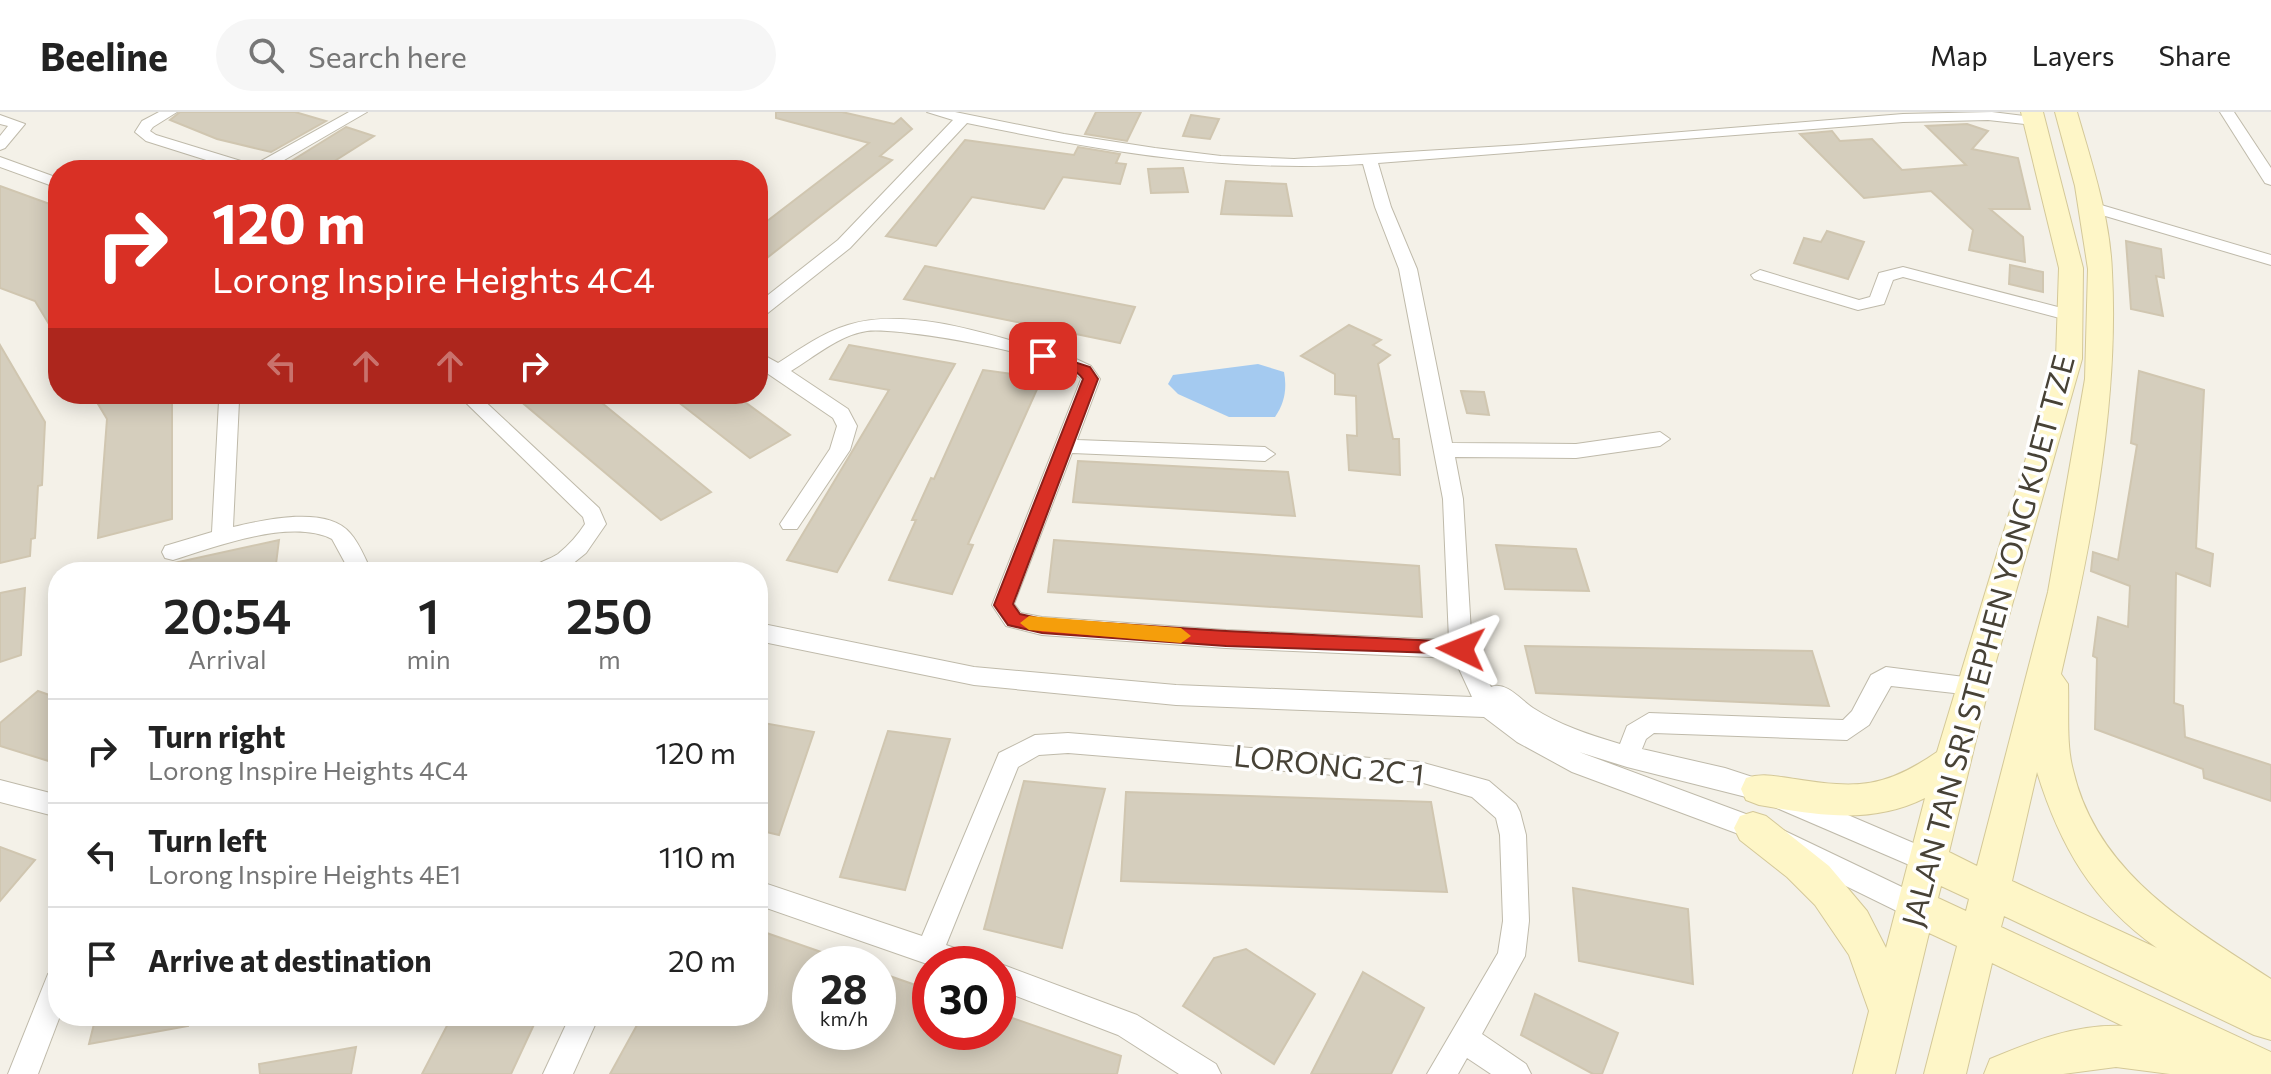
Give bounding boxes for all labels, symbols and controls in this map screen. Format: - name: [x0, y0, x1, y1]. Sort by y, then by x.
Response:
- search box: [216, 19, 776, 91]
- text: Beeline: [40, 32, 168, 79]
- icon: search: [244, 33, 288, 77]
- text: Search here: [308, 37, 467, 74]
- text: Map: [1930, 38, 1988, 72]
- text: Layers: [2032, 38, 2114, 72]
- text: Share: [2158, 38, 2231, 72]
- text: 120 m: [212, 187, 366, 256]
- icon: right: [80, 192, 184, 296]
- text: Lorong Inspire Heights 4C4: [212, 256, 655, 300]
- pin: [1009, 322, 1077, 390]
- icon: arrive: [1021, 334, 1065, 378]
- icon: left: [260, 344, 304, 388]
- icon: ahead: [344, 344, 388, 388]
- icon: ahead: [428, 344, 472, 388]
- icon: right: [512, 344, 556, 388]
- street label: JALAN TAN SRI STEPHEN YONG KUET TZE: [1892, 351, 2081, 930]
- text: 20:54: [163, 585, 291, 644]
- text: 1: [418, 585, 439, 644]
- text: 250: [566, 585, 653, 644]
- position arrow: [1419, 607, 1503, 691]
- text: Arrival: [188, 643, 267, 674]
- text: min: [406, 643, 451, 674]
- text: m: [598, 643, 621, 674]
- text: Turn right: [148, 717, 285, 754]
- icon: right: [80, 729, 124, 773]
- text: 120 m: [655, 733, 736, 770]
- street label: LORONG 2C 1: [1232, 735, 1426, 792]
- text: Lorong Inspire Heights 4C4: [148, 754, 468, 785]
- text: Turn left: [148, 821, 267, 858]
- icon: left: [80, 833, 124, 877]
- text: 110 m: [659, 837, 736, 874]
- text: Lorong Inspire Heights 4E1: [148, 858, 461, 889]
- icon: arrive: [80, 937, 124, 981]
- text: Arrive at destination: [148, 941, 432, 978]
- text: 20 m: [668, 941, 736, 978]
- speed limit sign: 30: [912, 946, 1016, 1050]
- text: 28: [820, 963, 868, 1012]
- text: km/h: [820, 1006, 868, 1030]

